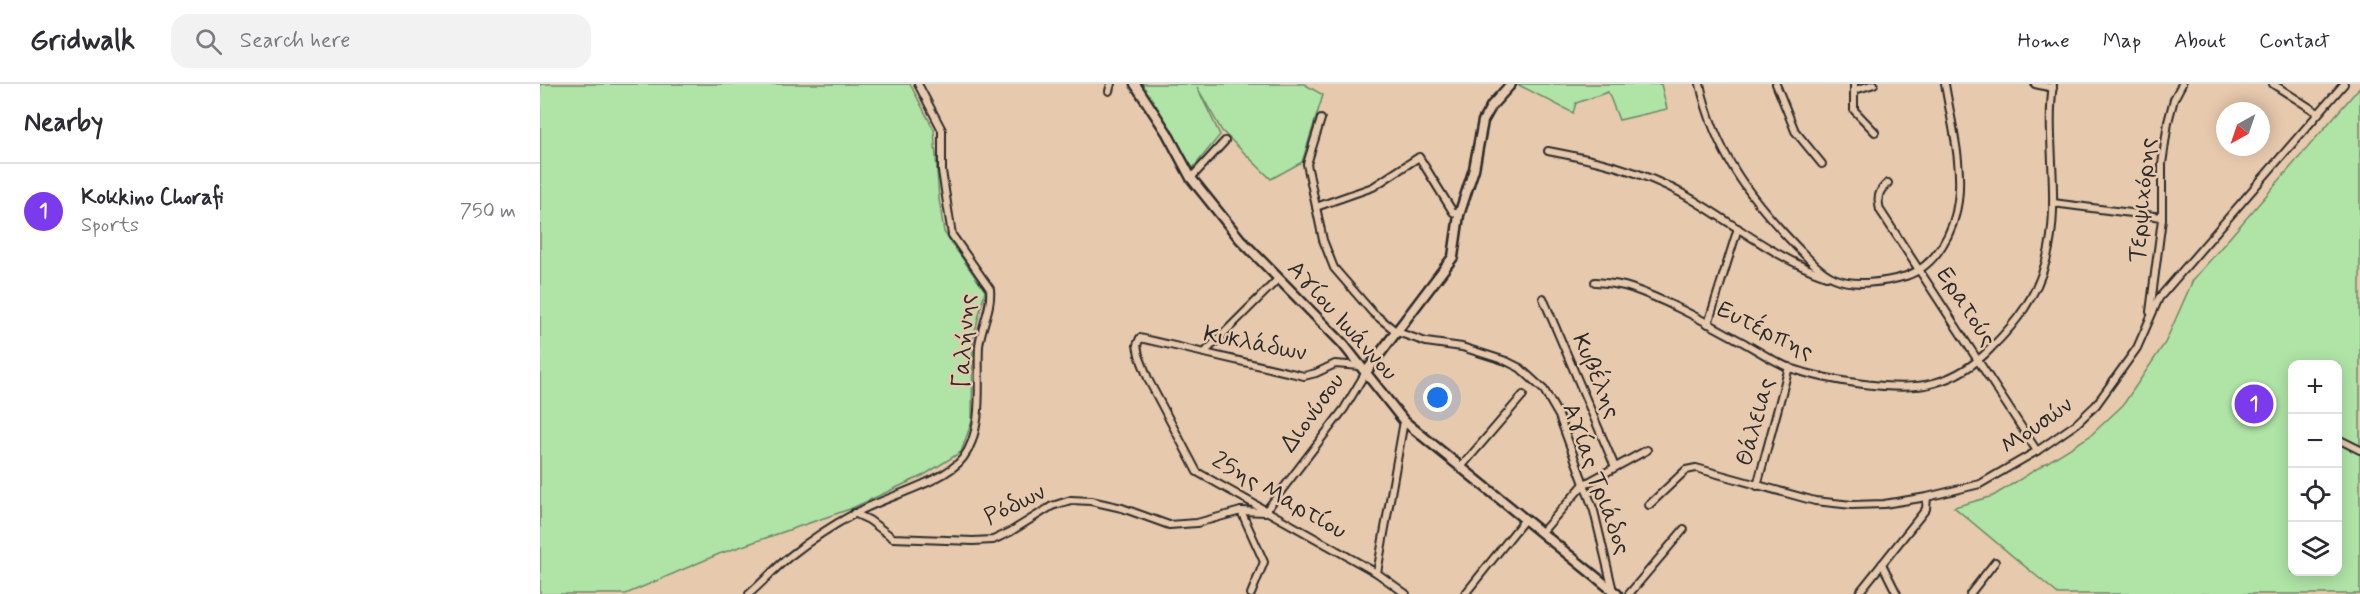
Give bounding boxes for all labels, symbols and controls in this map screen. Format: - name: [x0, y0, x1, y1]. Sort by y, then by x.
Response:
- search box: [171, 14, 591, 68]
- text: Gridwalk: [30, 23, 135, 60]
- icon: search: [192, 25, 225, 58]
- text: Search here: [240, 27, 351, 55]
- text: Home: [2018, 27, 2070, 55]
- text: Map: [2103, 27, 2141, 55]
- text: About: [2174, 27, 2226, 55]
- text: Contact: [2259, 27, 2330, 55]
- north arrow: [2216, 102, 2270, 156]
- text: Nearby: [24, 106, 103, 140]
- street label: Τερψιχόρης: [2122, 136, 2164, 264]
- text: Kokkino Chorafi: [81, 184, 223, 212]
- text: 1: [39, 198, 48, 225]
- text: 750 m: [460, 198, 516, 225]
- text: Sports: [81, 212, 139, 239]
- street label: Αγίου Ιωάννου: [1280, 254, 1404, 388]
- street label: Ερατούς: [1929, 261, 2003, 353]
- street label: Γαλήνης: [946, 293, 984, 389]
- street label: Ευτέρπης: [1711, 293, 1819, 368]
- street label: Κυκλάδων: [1201, 319, 1309, 369]
- street label: Κυβέλης: [1564, 328, 1629, 423]
- map controls: [2288, 360, 2342, 576]
- button: +: [2288, 360, 2342, 414]
- street label: Διονύσου: [1274, 367, 1352, 459]
- street label: Θάλειας: [1729, 374, 1783, 470]
- pin: 1: [2234, 382, 2274, 426]
- your location: [1423, 383, 1452, 412]
- street label: Μουσών: [1995, 390, 2079, 462]
- street label: Αγίας Τριάδος: [1554, 399, 1638, 559]
- button: −: [2288, 414, 2342, 468]
- street label: 25ης Μαρτίου: [1206, 445, 1352, 547]
- button: locate: [2288, 468, 2342, 522]
- street label: Ρόδων: [979, 477, 1051, 533]
- button: layers: [2288, 522, 2342, 576]

